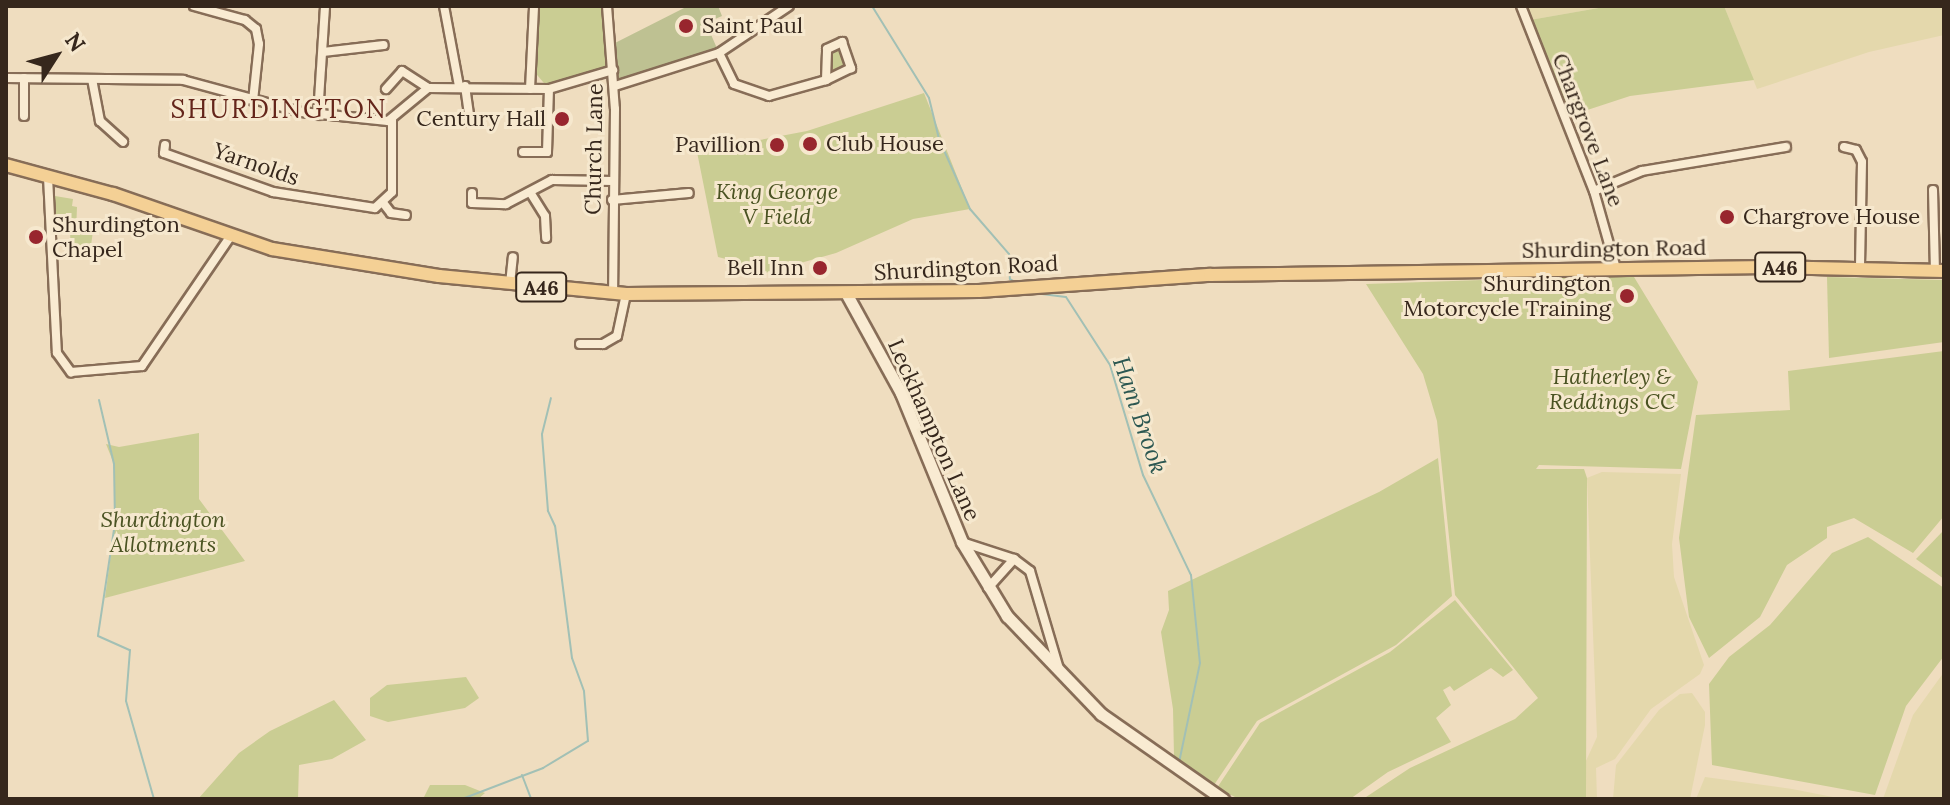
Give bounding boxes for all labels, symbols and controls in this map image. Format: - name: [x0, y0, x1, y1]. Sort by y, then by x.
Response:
- place label: Saint Paul: [702, 13, 803, 39]
- north arrow: [16, 16, 96, 96]
- marker: Saint Paul: [677, 17, 695, 35]
- text: N: [59, 27, 92, 57]
- street label: Chargrove Lane: [1547, 50, 1629, 210]
- street label: Church Lane: [580, 83, 608, 215]
- district label: SHURDINGTON: [171, 93, 387, 125]
- place label: Century Hall: [416, 106, 546, 132]
- marker: Century Hall: [553, 110, 571, 128]
- place label: Club House: [826, 131, 944, 157]
- place label: Pavillion: [675, 132, 761, 158]
- marker: Club House: [801, 135, 819, 153]
- marker: Pavillion: [768, 136, 786, 154]
- street label: Yarnolds: [209, 137, 303, 191]
- park label: King George V Field: [716, 178, 838, 230]
- place label: Chargrove House: [1743, 204, 1920, 230]
- marker: Chargrove House: [1718, 208, 1736, 226]
- place label: Shurdington Chapel: [52, 211, 180, 262]
- marker: Shurdington Chapel: [27, 228, 45, 246]
- street label: Shurdington Road: [1521, 234, 1707, 264]
- street label: Shurdington Road: [873, 250, 1059, 286]
- road number: A46: [1754, 251, 1806, 283]
- place label: Bell Inn: [727, 255, 804, 281]
- marker: Bell Inn: [811, 259, 829, 277]
- place label: Shurdington Motorcycle Training: [1403, 270, 1611, 322]
- road number: A46: [515, 271, 567, 303]
- marker: Shurdington Motorcycle Training: [1618, 287, 1636, 305]
- street label: Leckhampton Lane: [882, 335, 986, 525]
- water label: Ham Brook: [1107, 353, 1173, 477]
- park label: Hatherley & Reddings CC: [1549, 363, 1675, 414]
- park label: Shurdington Allotments: [100, 506, 226, 558]

